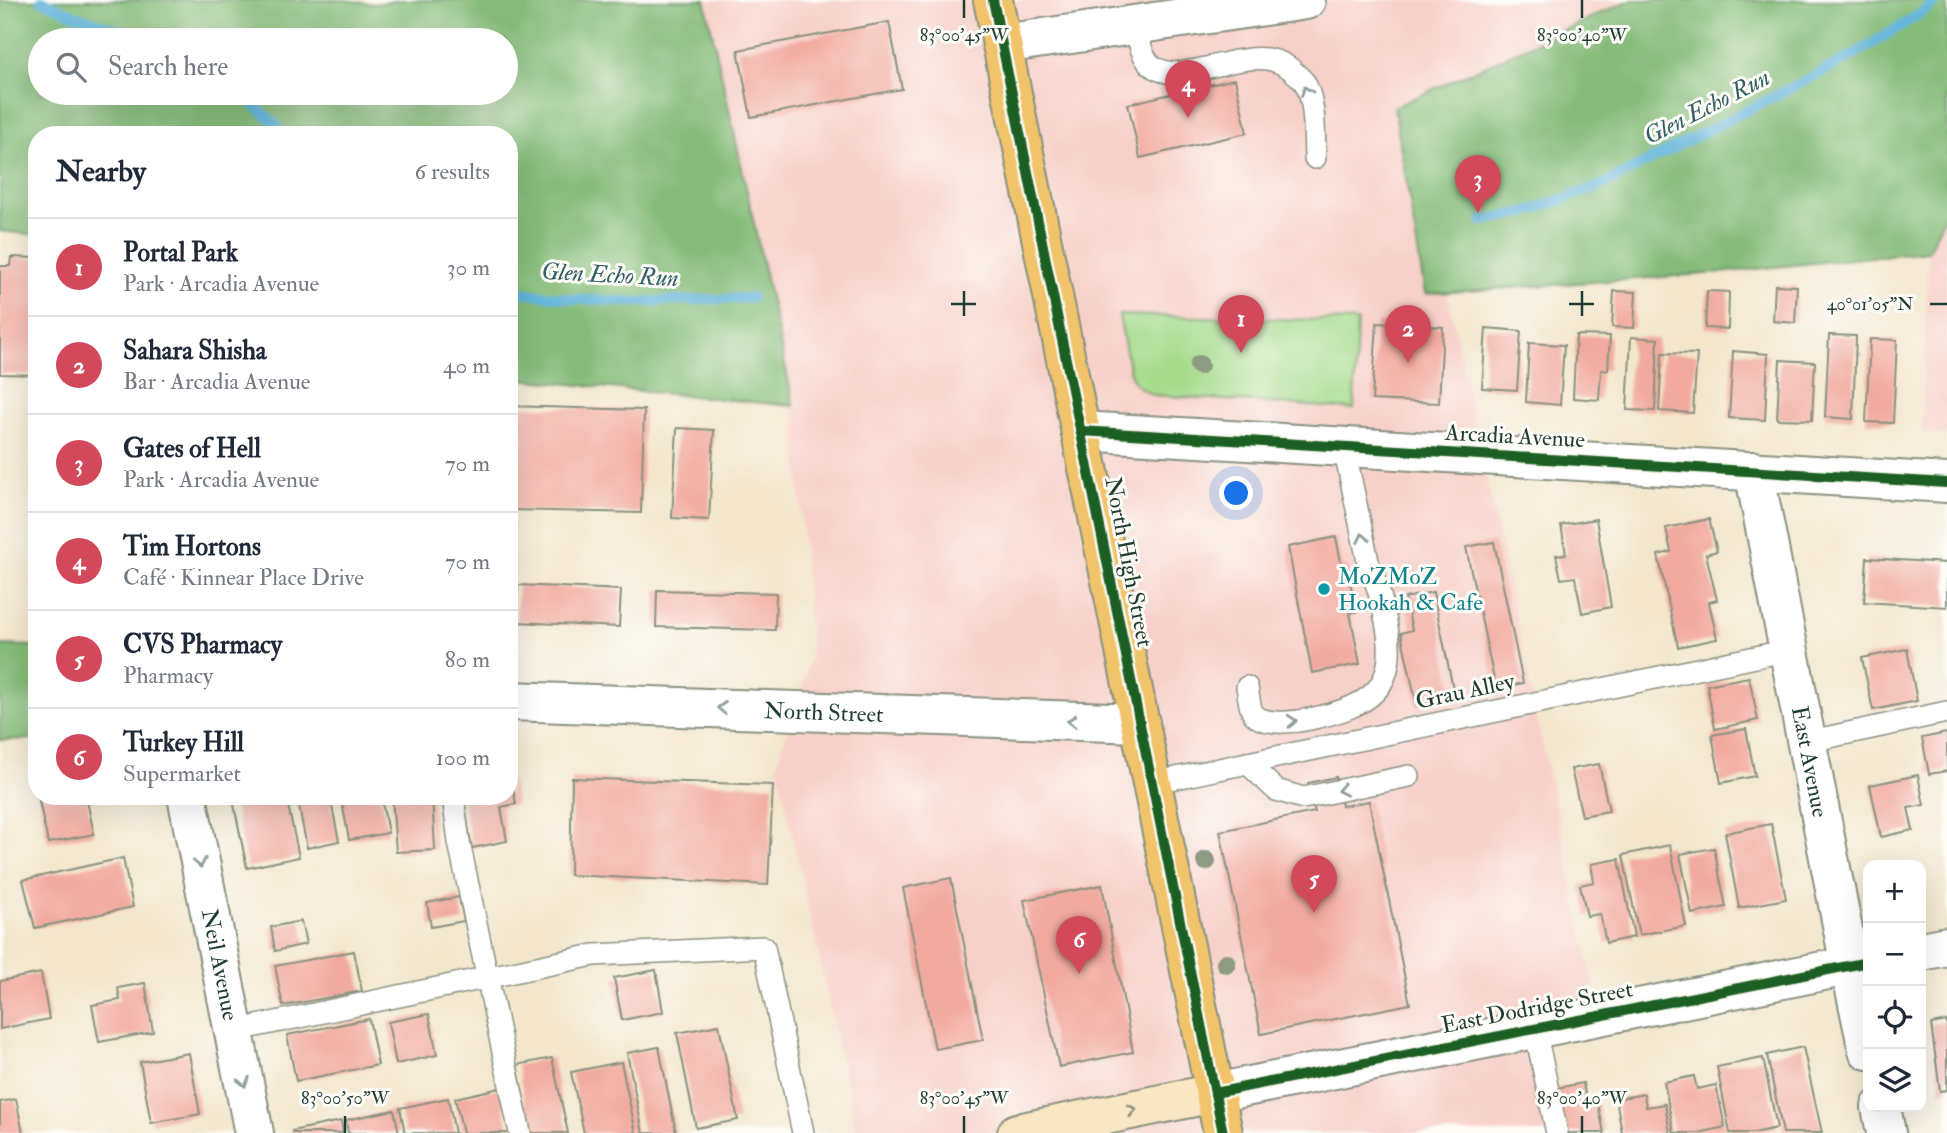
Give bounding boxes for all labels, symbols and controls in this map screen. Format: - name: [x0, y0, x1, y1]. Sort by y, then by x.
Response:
- text: 83°00'45"W: [920, 24, 1009, 47]
- text: 83°00'40"W: [1537, 24, 1628, 47]
- search box: [28, 28, 518, 105]
- icon: search: [52, 48, 90, 86]
- text: Search here: [108, 51, 228, 83]
- pin: 4: [1165, 60, 1211, 118]
- water label: Glen Echo Run: [1639, 62, 1775, 152]
- one-way arrow: [1300, 85, 1314, 97]
- text: Nearby: [56, 153, 146, 190]
- pin: 3: [1455, 155, 1501, 213]
- text: 6 results: [415, 157, 490, 186]
- text: Portal Park: [123, 237, 238, 269]
- text: 1: [75, 253, 83, 282]
- text: 30 m: [447, 253, 490, 282]
- water label: Glen Echo Run: [541, 256, 679, 294]
- text: Park · Arcadia Avenue: [123, 269, 319, 298]
- text: 40°01'05"N: [1827, 293, 1913, 316]
- pin: 1: [1218, 295, 1264, 353]
- pin: 2: [1385, 305, 1431, 363]
- text: Sahara Shisha: [123, 335, 267, 367]
- text: 2: [73, 351, 85, 380]
- text: 40 m: [443, 351, 490, 380]
- text: Bar · Arcadia Avenue: [123, 367, 310, 396]
- street label: Arcadia Avenue: [1443, 418, 1586, 454]
- text: Gates of Hell: [123, 433, 261, 465]
- text: 3: [75, 449, 83, 478]
- text: 70 m: [445, 449, 490, 478]
- text: Park · Arcadia Avenue: [123, 465, 319, 494]
- street label: North High Street: [1098, 474, 1160, 650]
- your location: [1219, 476, 1253, 510]
- text: Tim Hortons: [123, 531, 261, 563]
- one-way arrow: [1356, 532, 1371, 544]
- text: 4: [73, 547, 85, 576]
- text: 70 m: [445, 547, 490, 576]
- place label: MoZMoZ Hookah & Cafe: [1338, 562, 1483, 617]
- text: Café · Kinnear Place Drive: [123, 563, 364, 592]
- marker: MoZMoZ Hookah & Cafe: [1316, 581, 1332, 597]
- text: CVS Pharmacy: [123, 629, 282, 661]
- text: 5: [74, 645, 84, 674]
- text: 80 m: [445, 645, 490, 674]
- text: Pharmacy: [123, 661, 213, 690]
- street label: Grau Alley: [1413, 666, 1518, 716]
- street label: North Street: [764, 695, 884, 729]
- one-way arrow: [716, 700, 727, 716]
- street label: East Avenue: [1785, 703, 1835, 820]
- one-way arrow: [1066, 713, 1077, 728]
- one-way arrow: [1287, 714, 1298, 729]
- text: Turkey Hill: [123, 727, 244, 759]
- text: 6: [73, 743, 85, 772]
- text: 100 m: [436, 743, 490, 772]
- text: Supermarket: [123, 759, 241, 788]
- one-way arrow: [1336, 781, 1348, 796]
- pin: 5: [1291, 855, 1337, 913]
- one-way arrow: [192, 857, 207, 869]
- map controls: [1863, 860, 1926, 1112]
- button: +: [1863, 860, 1926, 923]
- street label: Neil Avenue: [195, 906, 246, 1023]
- pin: 6: [1056, 916, 1102, 974]
- button: −: [1863, 923, 1926, 986]
- street label: East Dodridge Street: [1439, 974, 1635, 1040]
- button: locate: [1863, 986, 1926, 1049]
- button: layers: [1863, 1049, 1926, 1112]
- one-way arrow: [235, 1076, 250, 1088]
- text: 83°00'50"W: [301, 1087, 390, 1110]
- text: 83°00'45"W: [920, 1087, 1009, 1110]
- text: 83°00'40"W: [1537, 1087, 1628, 1110]
- one-way arrow: [1126, 1103, 1138, 1118]

